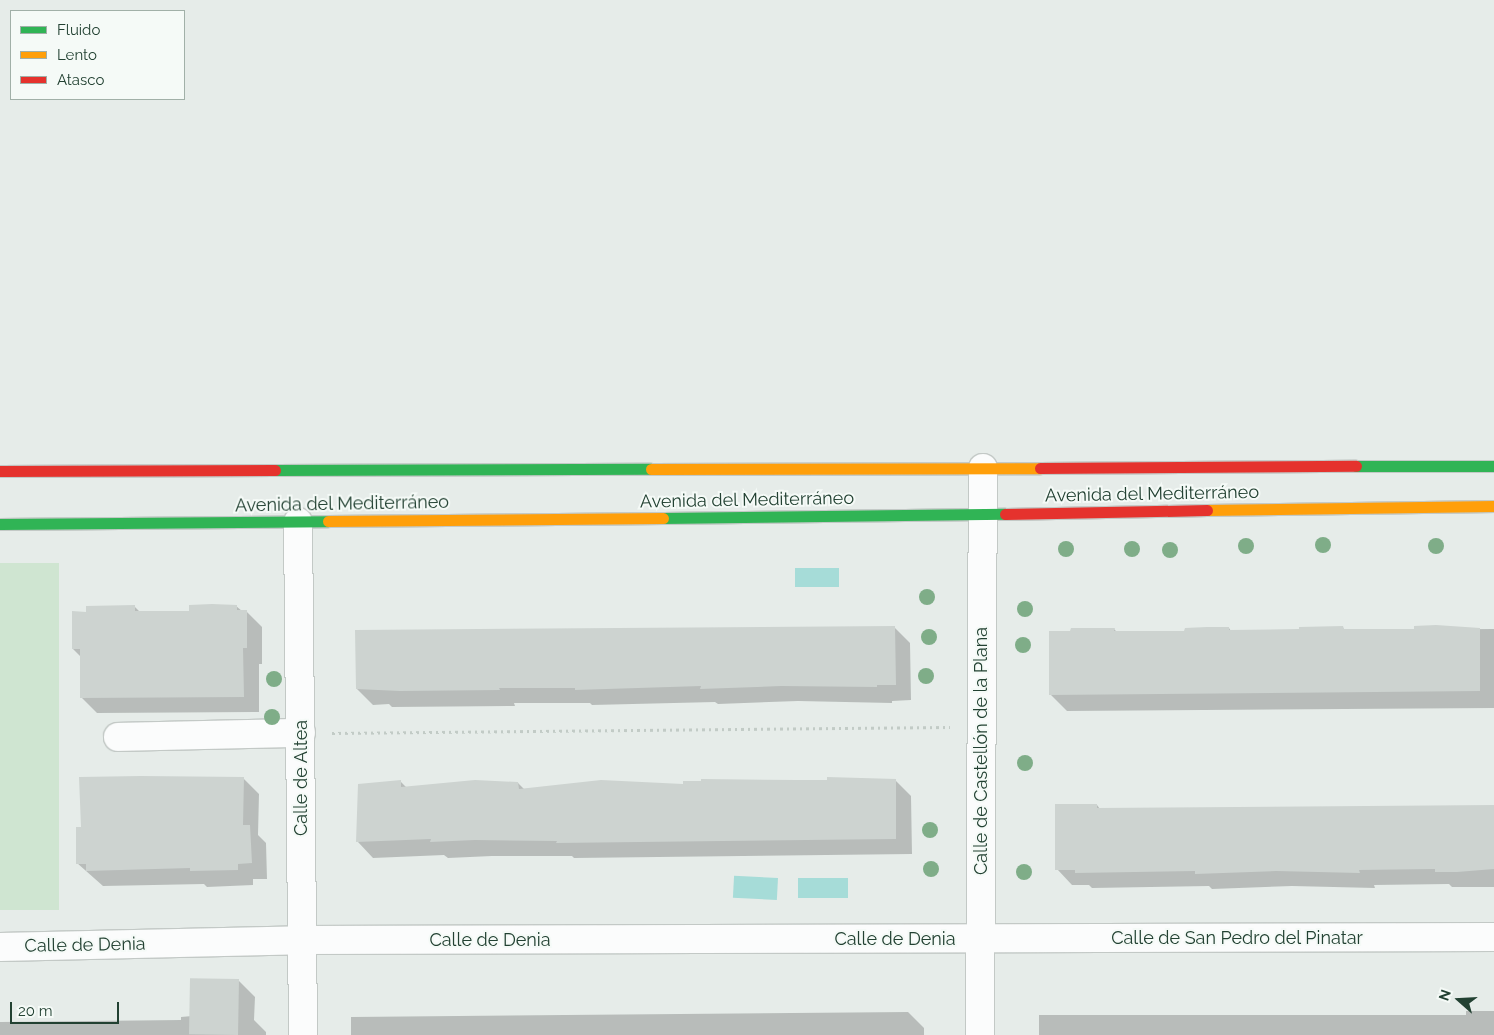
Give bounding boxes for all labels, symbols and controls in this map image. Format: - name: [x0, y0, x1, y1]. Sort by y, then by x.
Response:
- legend: [10, 10, 185, 100]
- text: Fluido: [57, 21, 100, 39]
- text: Lento: [57, 46, 97, 64]
- text: Atasco: [57, 71, 104, 89]
- street label: Avenida del Mediterráneo: [1045, 481, 1259, 507]
- street label: Avenida del Mediterráneo: [640, 487, 854, 513]
- street label: Avenida del Mediterráneo: [235, 491, 449, 517]
- street label: Calle de Castellón de la Plana: [970, 627, 992, 875]
- street label: Calle de Altea: [290, 720, 312, 836]
- street label: Calle de San Pedro del Pinatar: [1111, 927, 1363, 949]
- street label: Calle de Denia: [834, 928, 956, 950]
- street label: Calle de Denia: [429, 929, 551, 951]
- street label: Calle de Denia: [24, 933, 146, 957]
- north arrow: [1434, 975, 1484, 1025]
- text: N: [1436, 987, 1454, 1003]
- scale bar: [12, 992, 121, 1024]
- text: 20 m: [18, 1002, 53, 1020]

